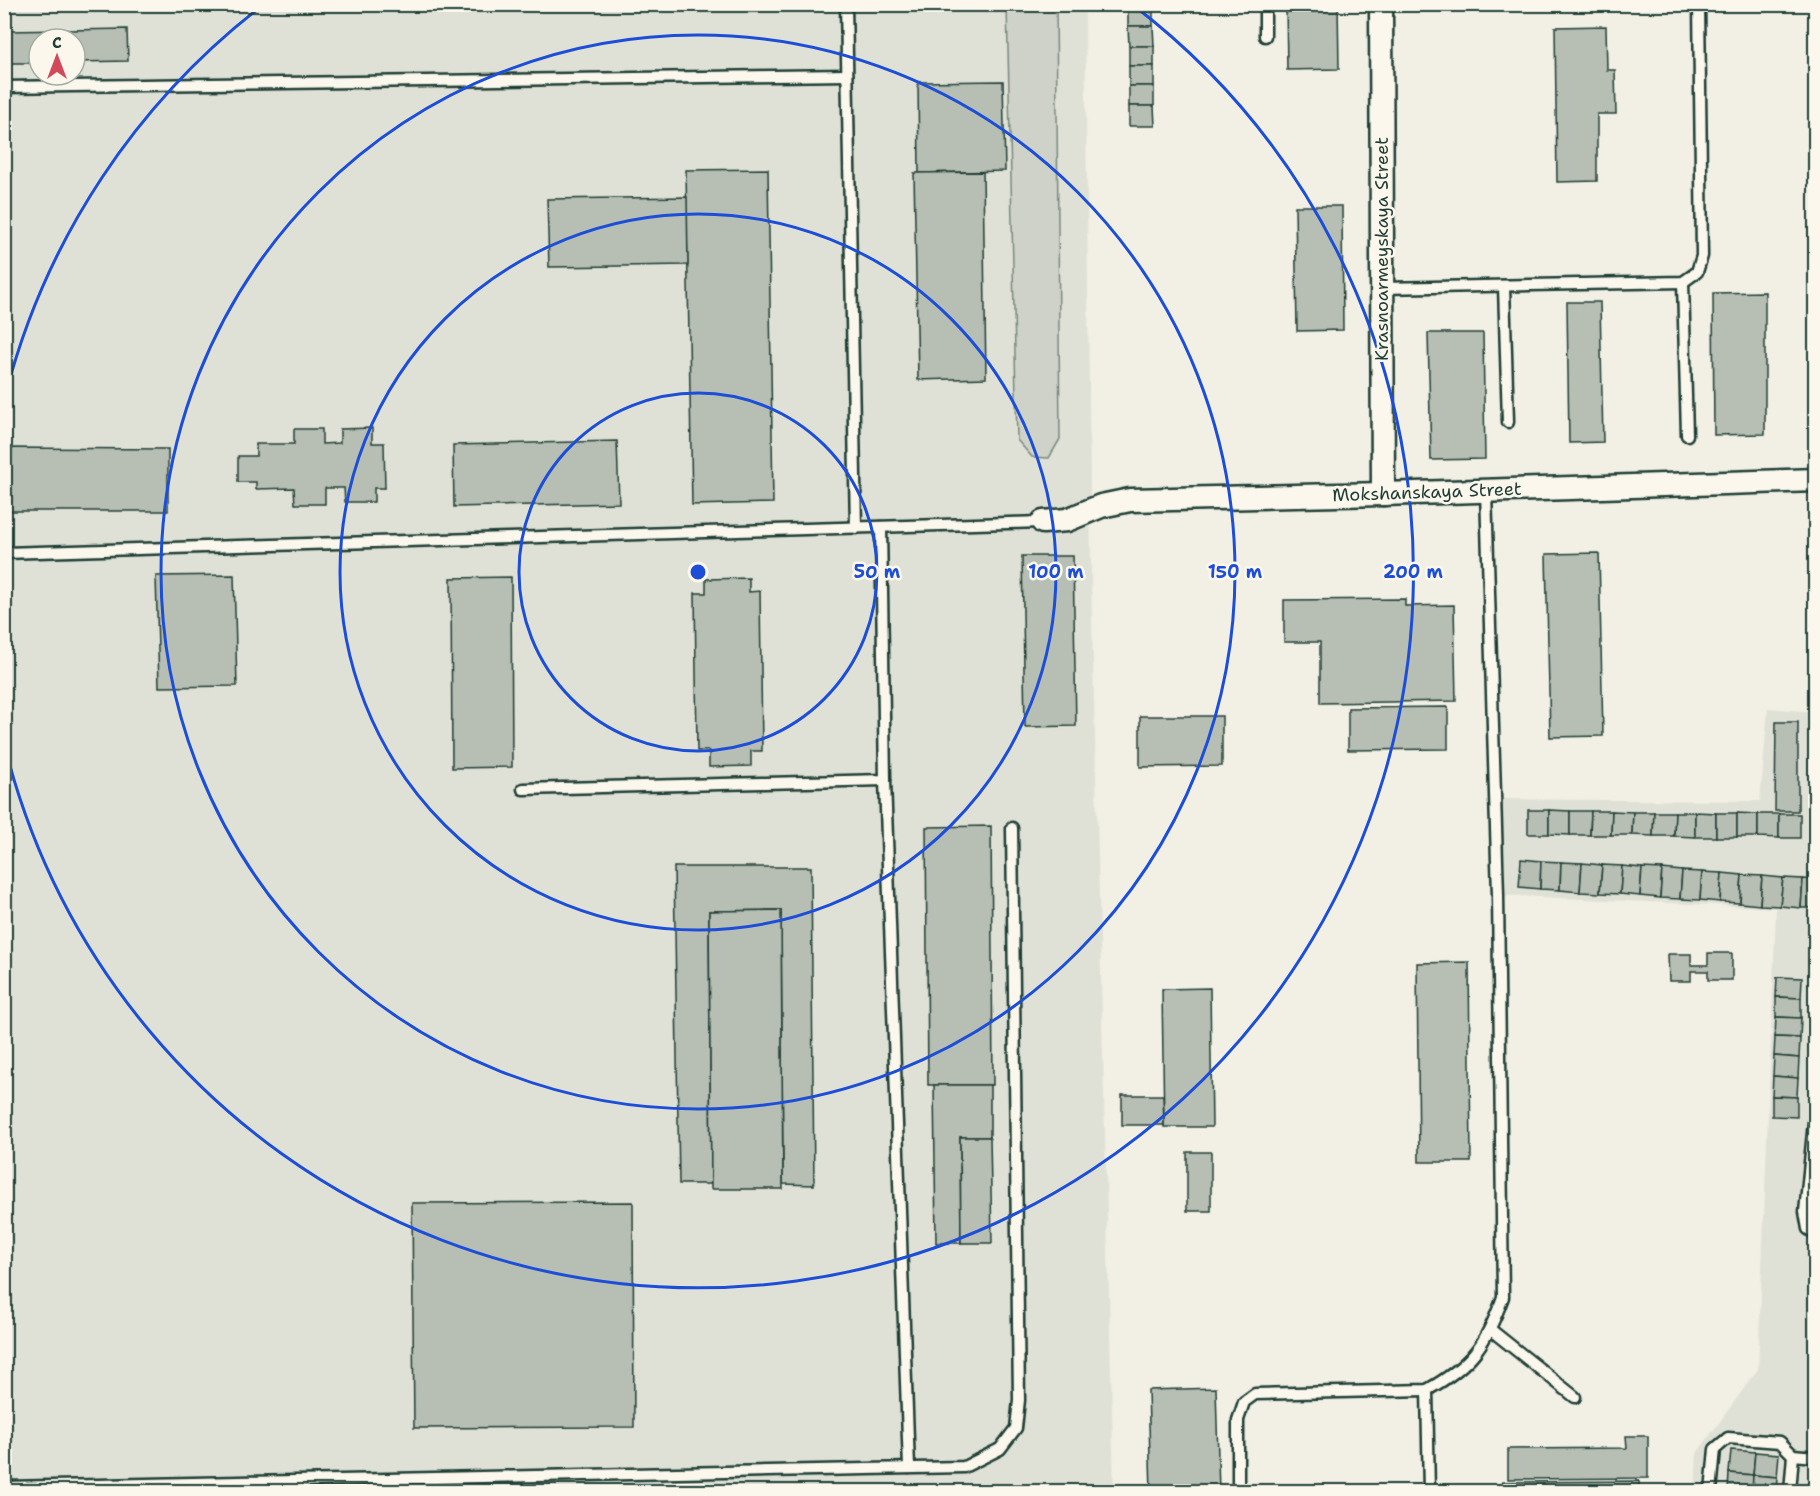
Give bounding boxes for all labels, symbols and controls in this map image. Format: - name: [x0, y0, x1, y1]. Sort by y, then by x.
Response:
- north arrow: [27, 27, 87, 87]
- text: С: [52, 32, 62, 53]
- street label: Krasnoarmeyskaya Street: [1370, 137, 1394, 361]
- street label: Mokshanskaya Street: [1332, 477, 1522, 507]
- text: 50 m: [854, 560, 901, 584]
- text: 100 m: [1028, 560, 1084, 584]
- text: 150 m: [1208, 560, 1263, 584]
- text: 200 m: [1383, 560, 1444, 584]
- centre of rings: [688, 562, 708, 582]

